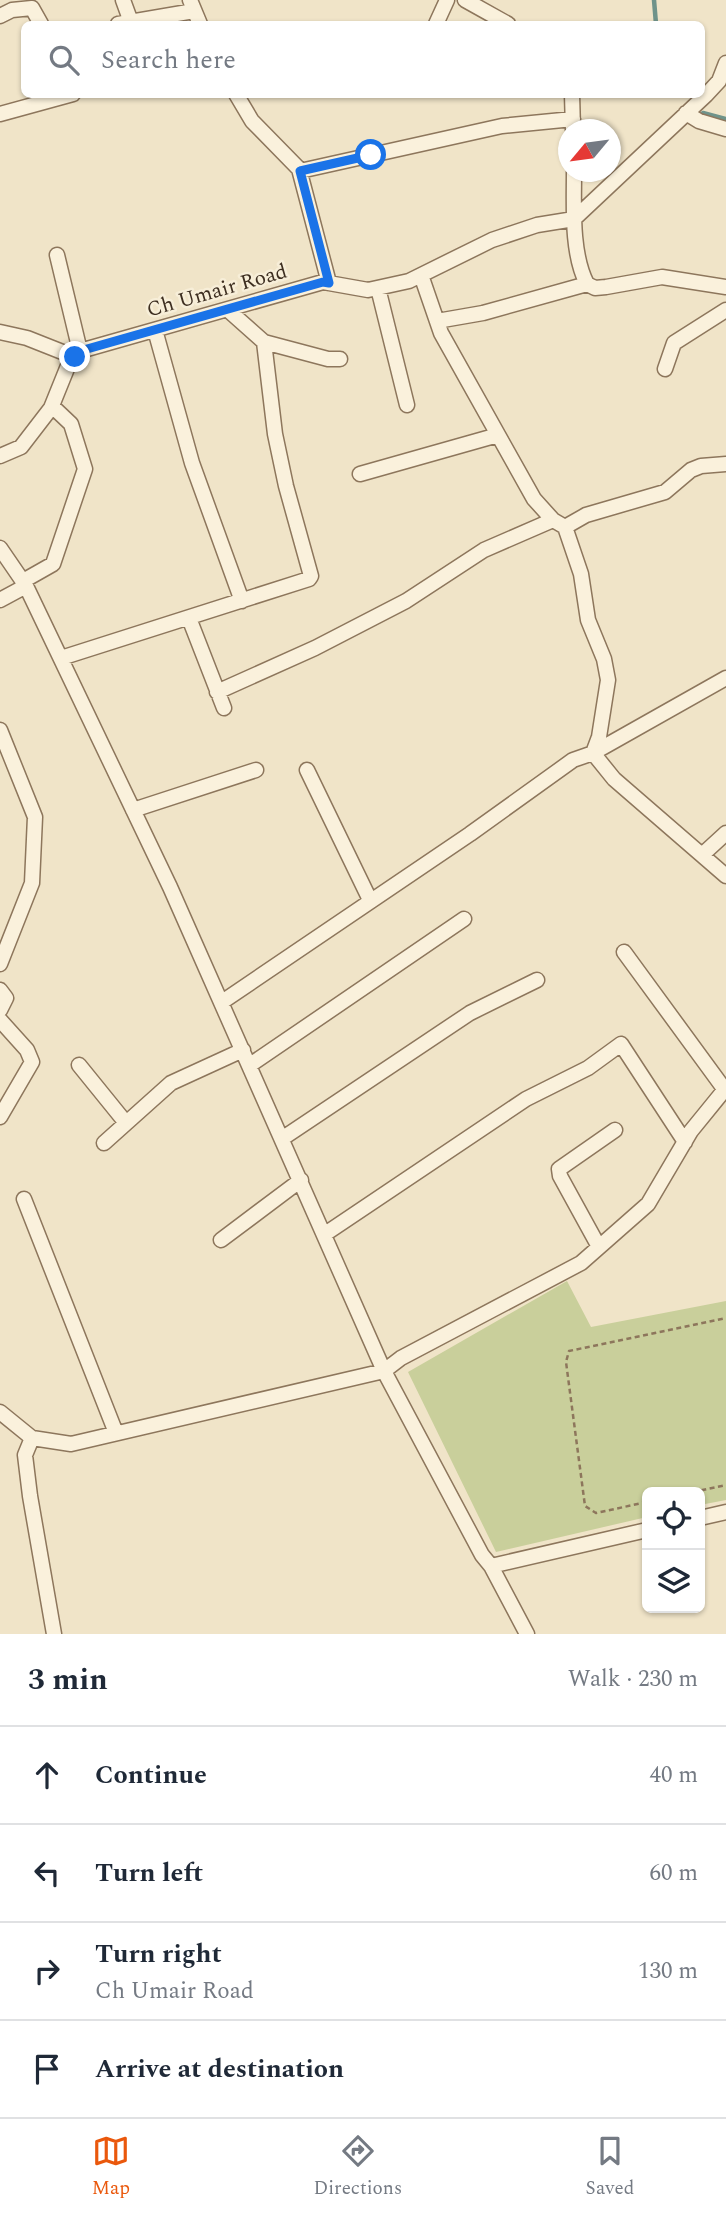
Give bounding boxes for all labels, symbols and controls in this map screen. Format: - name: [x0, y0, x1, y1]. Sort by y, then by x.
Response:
- search box: [21, 21, 705, 98]
- text: Search here: [101, 40, 236, 80]
- icon: search: [45, 41, 83, 79]
- north arrow: [558, 119, 621, 182]
- route start: [355, 139, 386, 170]
- street label: Ch Umair Road: [143, 256, 291, 326]
- route end: [59, 341, 90, 372]
- map controls: [642, 1487, 705, 1613]
- button: locate: [642, 1487, 705, 1550]
- button: layers: [642, 1550, 705, 1613]
- text: 3 min: [28, 1657, 108, 1703]
- text: Walk · 230 m: [568, 1662, 698, 1697]
- text: Continue: [95, 1755, 207, 1795]
- icon: ahead: [28, 1756, 66, 1794]
- text: 40 m: [649, 1758, 698, 1793]
- text: Turn left: [95, 1853, 203, 1893]
- icon: left: [28, 1854, 66, 1892]
- text: 60 m: [649, 1856, 698, 1891]
- text: Turn right: [95, 1934, 222, 1974]
- icon: right: [28, 1952, 66, 1990]
- text: 130 m: [638, 1954, 698, 1989]
- text: Ch Umair Road: [95, 1974, 254, 2009]
- text: Arrive at destination: [95, 2049, 344, 2089]
- icon: arrive: [28, 2050, 66, 2088]
- tab: Map: [92, 2132, 130, 2203]
- tab: Directions: [313, 2132, 402, 2203]
- tab: Saved: [586, 2132, 634, 2203]

